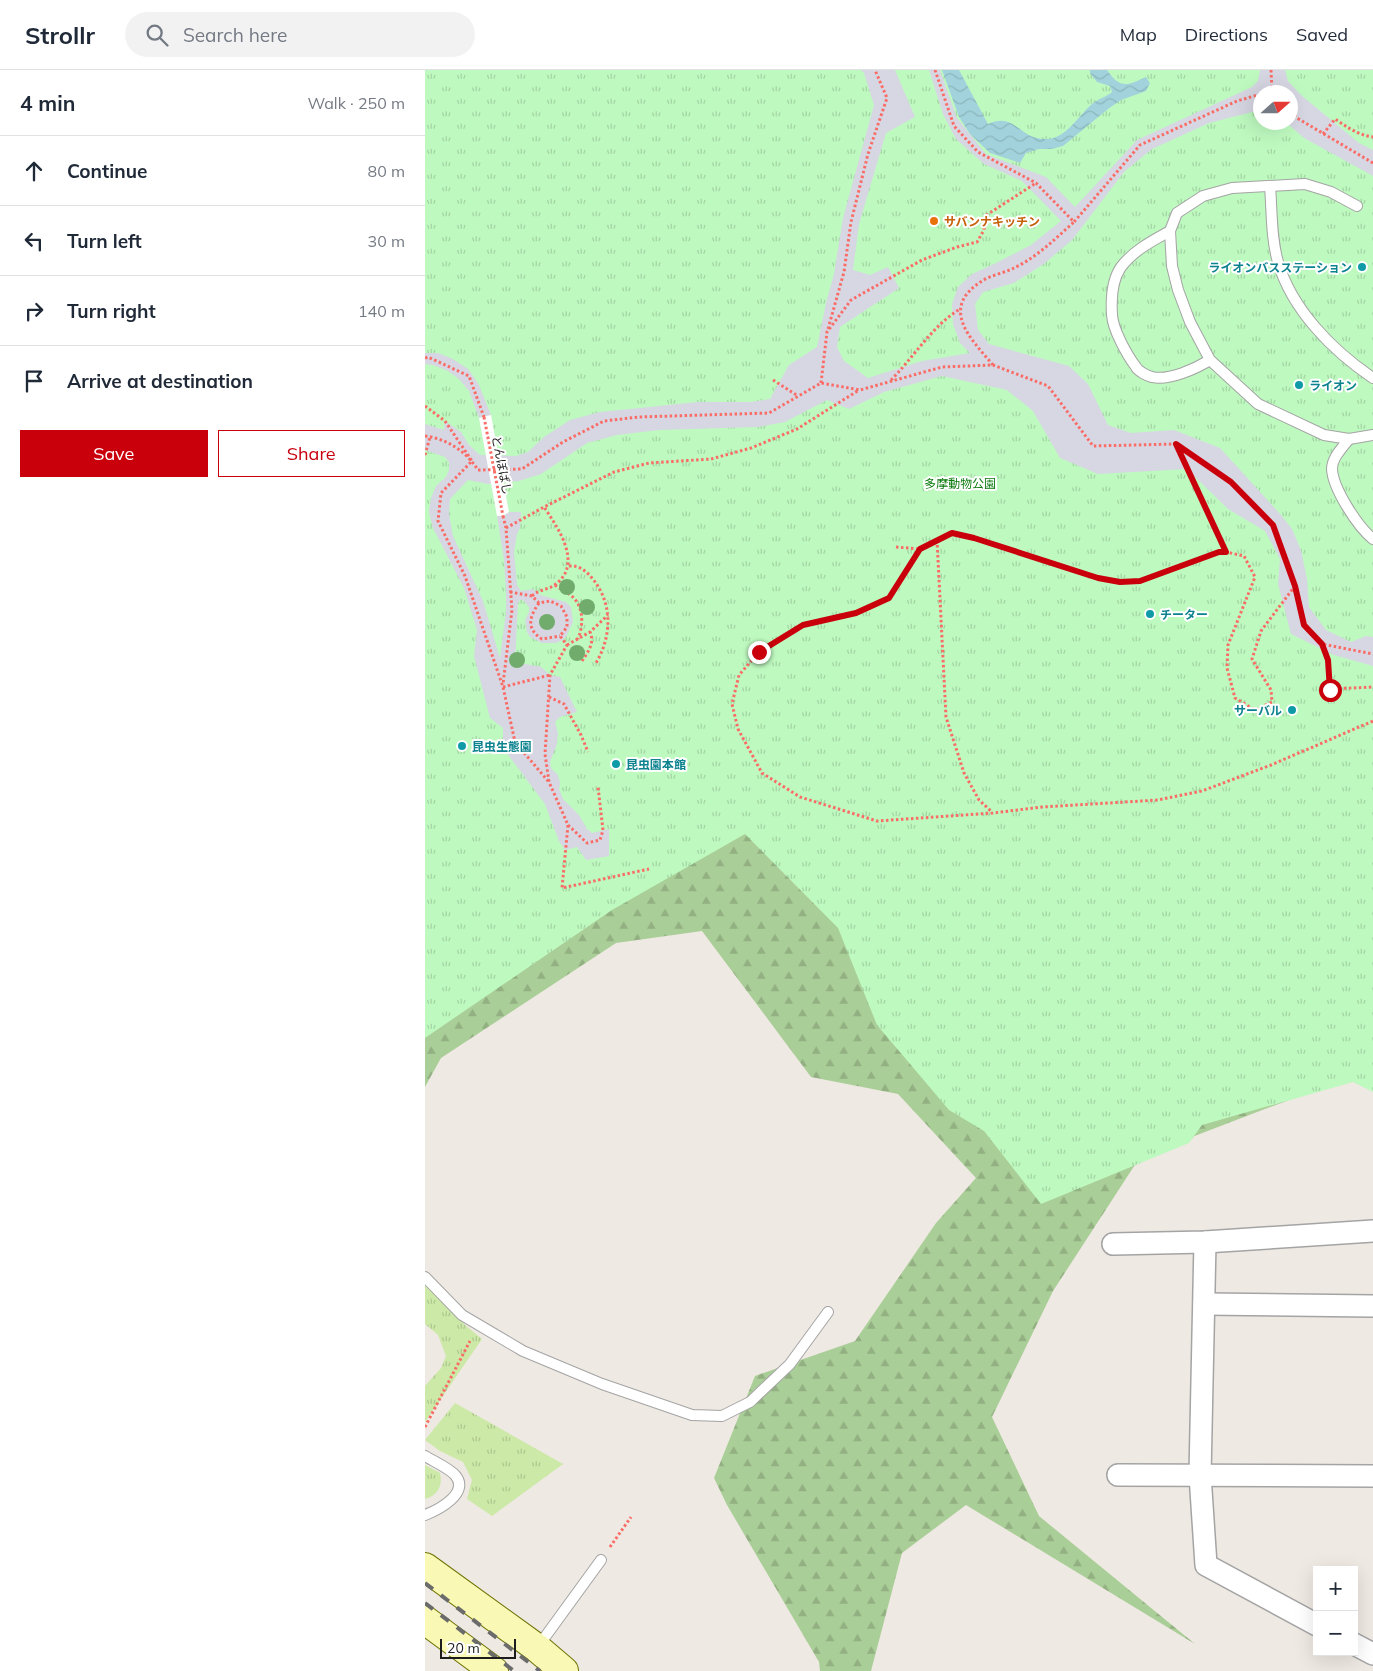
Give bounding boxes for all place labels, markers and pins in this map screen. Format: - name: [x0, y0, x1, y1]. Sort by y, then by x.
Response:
- place label: サバンナキッチン: [944, 214, 1040, 229]
- marker: サバンナキッチン: [928, 215, 940, 227]
- place label: ライオンバスステーション: [1208, 260, 1352, 275]
- marker: ライオンバスステーション: [1356, 261, 1368, 273]
- place label: ライオン: [1309, 378, 1357, 393]
- marker: ライオン: [1293, 379, 1305, 391]
- place label: チーター: [1160, 607, 1208, 622]
- marker: チーター: [1144, 608, 1156, 620]
- place label: サーバル: [1234, 703, 1282, 718]
- marker: サーバル: [1286, 704, 1298, 716]
- place label: 昆虫生態園: [472, 739, 532, 754]
- marker: 昆虫生態園: [456, 740, 468, 752]
- place label: 昆虫園本館: [626, 757, 686, 772]
- marker: 昆虫園本館: [610, 758, 622, 770]

